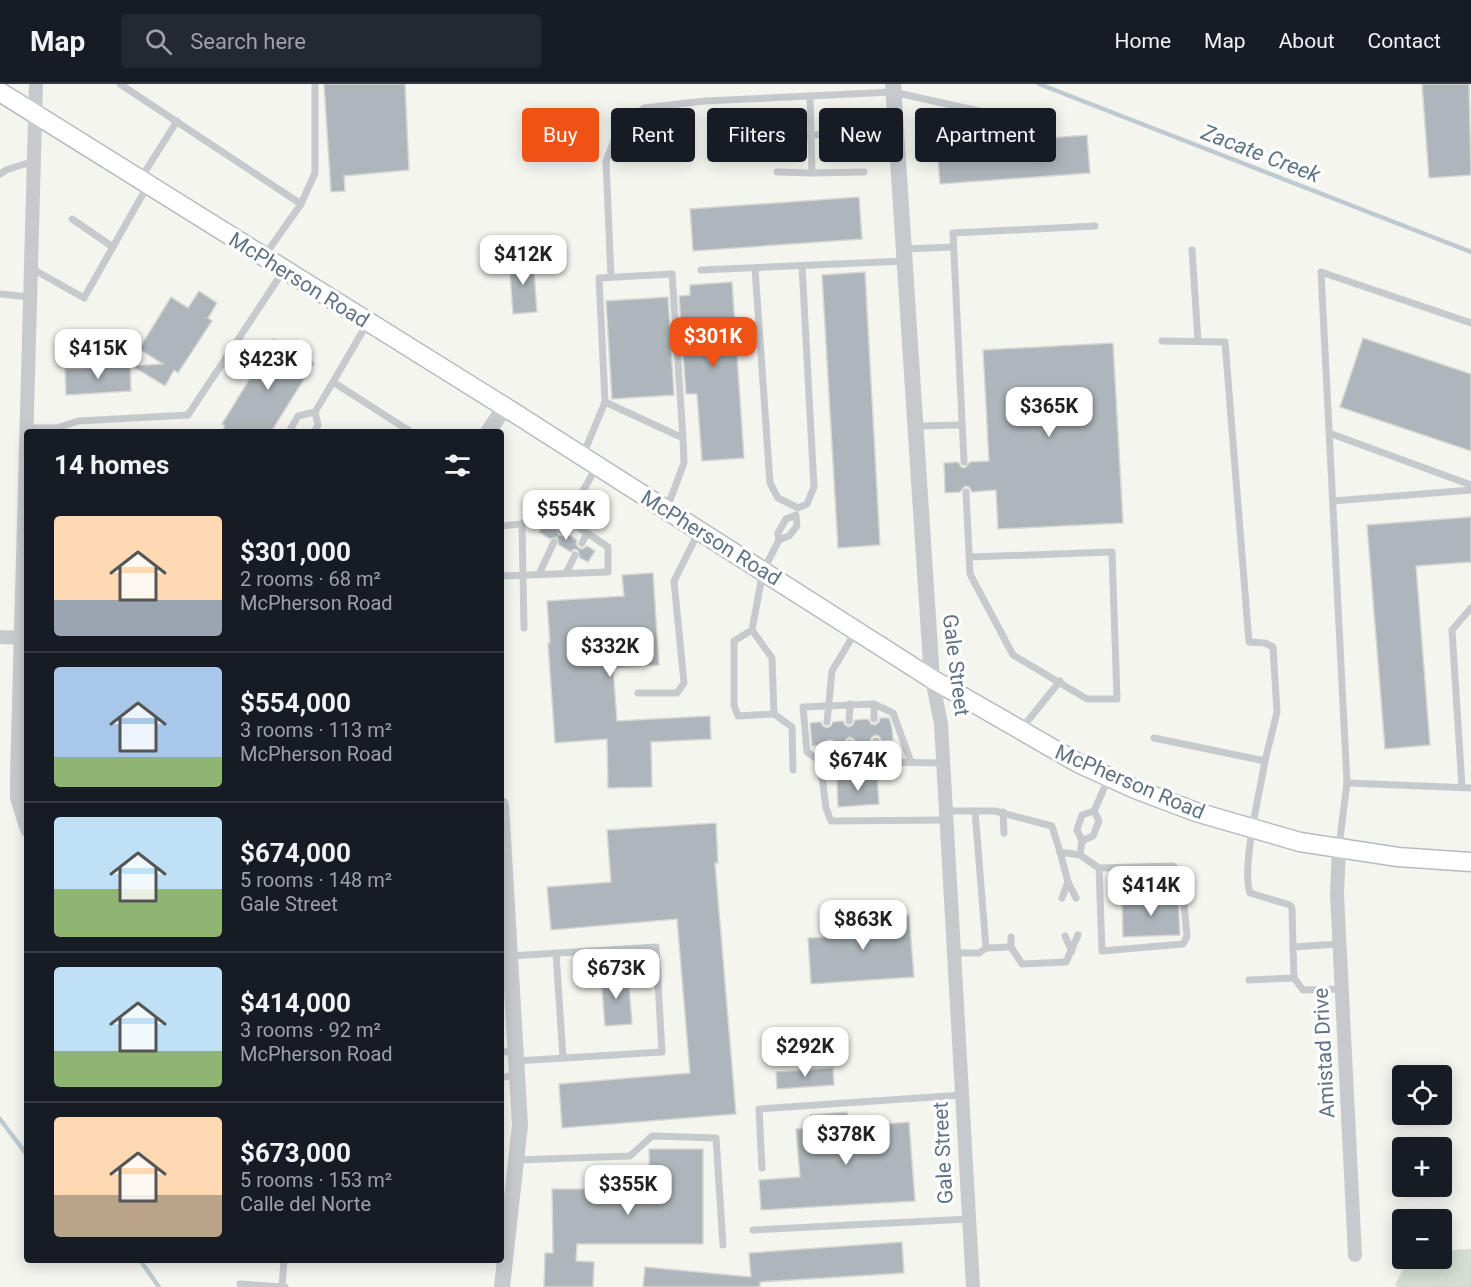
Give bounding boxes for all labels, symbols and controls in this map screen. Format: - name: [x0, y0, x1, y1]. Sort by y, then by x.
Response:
- search box: [121, 14, 541, 68]
- text: Map: [30, 25, 85, 58]
- icon: search: [142, 25, 175, 58]
- text: Search here: [190, 29, 306, 54]
- text: Home: [1115, 29, 1171, 53]
- text: Map: [1204, 29, 1246, 53]
- text: About: [1279, 29, 1335, 53]
- text: Contact: [1368, 29, 1441, 53]
- chip: Buy: [522, 108, 599, 162]
- chip: Rent: [611, 108, 695, 162]
- chip: Filters: [707, 108, 807, 162]
- chip: New: [819, 108, 903, 162]
- chip: Apartment: [915, 108, 1056, 162]
- water label: Zacate Creek: [1197, 119, 1325, 188]
- street label: McPherson Road: [225, 227, 373, 333]
- pin: $412K: [481, 235, 565, 286]
- text: $412K: [494, 242, 552, 266]
- pin: $301K: [671, 317, 755, 368]
- text: $301K: [684, 324, 742, 348]
- pin: $415K: [56, 329, 140, 380]
- text: $415K: [69, 336, 127, 360]
- pin: $423K: [226, 340, 310, 391]
- text: $423K: [239, 347, 297, 371]
- pin: $365K: [1007, 387, 1091, 438]
- text: $365K: [1020, 394, 1078, 418]
- icon: filters: [441, 449, 474, 482]
- text: 14 homes: [54, 450, 169, 480]
- street label: McPherson Road: [637, 485, 785, 591]
- pin: $554K: [524, 490, 608, 541]
- text: $554K: [537, 497, 595, 521]
- text: $301,000: [240, 537, 351, 567]
- icon: home: [102, 540, 174, 612]
- text: 2 rooms · 68 m²: [240, 567, 381, 591]
- text: McPherson Road: [240, 591, 393, 615]
- street label: Gale Street: [938, 613, 974, 717]
- pin: $332K: [568, 627, 652, 678]
- text: $332K: [581, 634, 639, 658]
- text: $554,000: [240, 688, 351, 718]
- icon: home: [102, 691, 174, 763]
- text: 3 rooms · 113 m²: [240, 718, 392, 742]
- street label: McPherson Road: [1052, 740, 1208, 824]
- pin: $674K: [816, 741, 900, 792]
- text: McPherson Road: [240, 742, 393, 766]
- text: $674K: [829, 748, 887, 772]
- text: $674,000: [240, 838, 351, 868]
- icon: home: [102, 841, 174, 913]
- pin: $414K: [1109, 866, 1193, 917]
- text: 5 rooms · 148 m²: [240, 868, 392, 892]
- text: $414K: [1122, 873, 1180, 897]
- text: Gale Street: [240, 892, 338, 916]
- pin: $863K: [821, 900, 905, 951]
- text: $863K: [834, 907, 892, 931]
- pin: $673K: [574, 949, 658, 1000]
- text: $673K: [587, 956, 645, 980]
- street label: Amistad Drive: [1309, 987, 1339, 1119]
- text: $414,000: [240, 988, 351, 1018]
- icon: home: [102, 991, 174, 1063]
- text: 3 rooms · 92 m²: [240, 1018, 381, 1042]
- pin: $292K: [763, 1027, 847, 1078]
- text: $292K: [776, 1034, 834, 1058]
- text: McPherson Road: [240, 1042, 393, 1066]
- map controls: [1392, 1065, 1452, 1269]
- button: locate: [1392, 1065, 1452, 1125]
- street label: Gale Street: [928, 1101, 958, 1205]
- pin: $378K: [804, 1115, 888, 1166]
- text: $378K: [817, 1122, 875, 1146]
- button: +: [1392, 1137, 1452, 1197]
- text: $673,000: [240, 1138, 351, 1168]
- icon: home: [102, 1141, 174, 1213]
- pin: $355K: [586, 1165, 670, 1216]
- text: 5 rooms · 153 m²: [240, 1168, 392, 1192]
- text: $355K: [599, 1172, 657, 1196]
- text: Calle del Norte: [240, 1192, 371, 1216]
- button: −: [1392, 1209, 1452, 1269]

